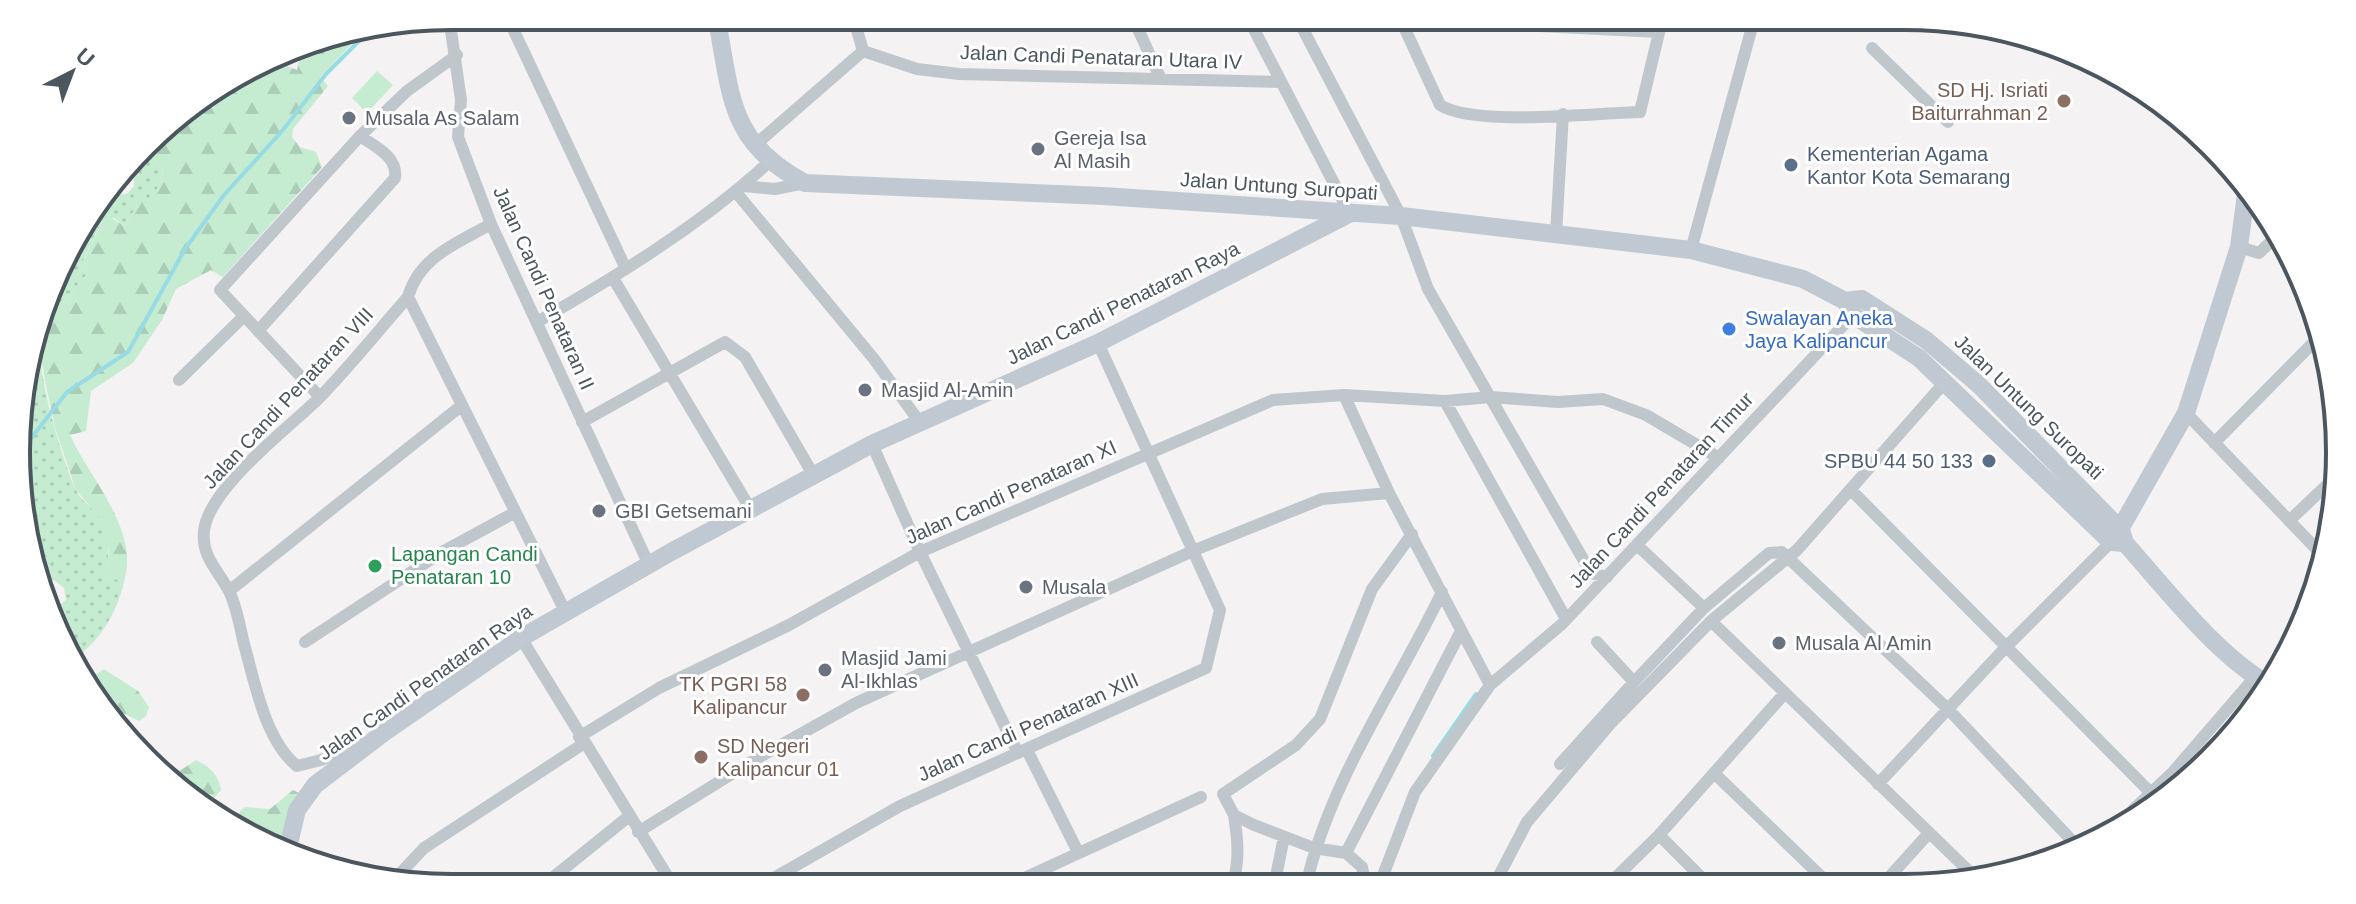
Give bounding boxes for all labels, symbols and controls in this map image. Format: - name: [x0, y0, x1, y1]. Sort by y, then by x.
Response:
- north arrow: [32, 32, 112, 112]
- street label: Jalan Candi Penataran Utara IV: [959, 41, 1243, 73]
- text: U: [71, 43, 99, 72]
- place label: SD Hj. Isriati Baiturrahman 2: [1911, 79, 2048, 124]
- marker: SD Hj. Isriati Baiturrahman 2: [2055, 92, 2073, 110]
- place label: Musala As Salam: [365, 107, 520, 129]
- marker: Musala As Salam: [340, 109, 358, 127]
- place label: Gereja Isa Al Masih: [1054, 127, 1147, 172]
- marker: Gereja Isa Al Masih: [1029, 140, 1047, 158]
- place label: Kementerian Agama Kantor Kota Semarang: [1807, 143, 2010, 188]
- marker: Kementerian Agama Kantor Kota Semarang: [1782, 156, 1800, 174]
- street label: Jalan Untung Suropati: [1180, 168, 1378, 204]
- street label: Jalan Candi Penataran II: [489, 183, 599, 393]
- street label: Jalan Candi Penataran Raya: [1003, 237, 1244, 369]
- street label: Jalan Candi Penataran VIII: [198, 303, 378, 493]
- place label: Swalayan Aneka Jaya Kalipancur: [1745, 307, 1894, 352]
- marker: Swalayan Aneka Jaya Kalipancur: [1720, 320, 1738, 338]
- street label: Jalan Untung Suropati: [1950, 330, 2108, 484]
- place label: Masjid Al-Amin: [881, 379, 1013, 401]
- marker: Masjid Al-Amin: [856, 381, 874, 399]
- street label: Jalan Candi Penataran Timur: [1565, 388, 1758, 592]
- street label: Jalan Candi Penataran XI: [902, 436, 1120, 548]
- place label: SPBU 44 50 133: [1824, 450, 1973, 472]
- marker: SPBU 44 50 133: [1980, 452, 1998, 470]
- place label: GBI Getsemani: [615, 500, 752, 522]
- marker: GBI Getsemani: [590, 502, 608, 520]
- place label: Lapangan Candi Penataran 10: [391, 543, 538, 588]
- marker: Lapangan Candi Penataran 10: [366, 557, 384, 575]
- place label: Musala: [1042, 576, 1107, 598]
- marker: Musala: [1017, 578, 1035, 596]
- street label: Jalan Candi Penataran Raya: [314, 599, 537, 764]
- place label: Musala Al Amin: [1795, 632, 1932, 654]
- marker: Musala Al Amin: [1770, 634, 1788, 652]
- place label: Masjid Jami Al-Ikhlas: [841, 647, 947, 692]
- marker: Masjid Jami Al-Ikhlas: [816, 661, 834, 679]
- street label: Jalan Candi Penataran XIII: [914, 668, 1142, 786]
- place label: TK PGRI 58 Kalipancur: [679, 673, 787, 718]
- marker: TK PGRI 58 Kalipancur: [794, 686, 812, 704]
- place label: SD Negeri Kalipancur 01: [717, 735, 839, 780]
- marker: SD Negeri Kalipancur 01: [692, 748, 710, 766]

